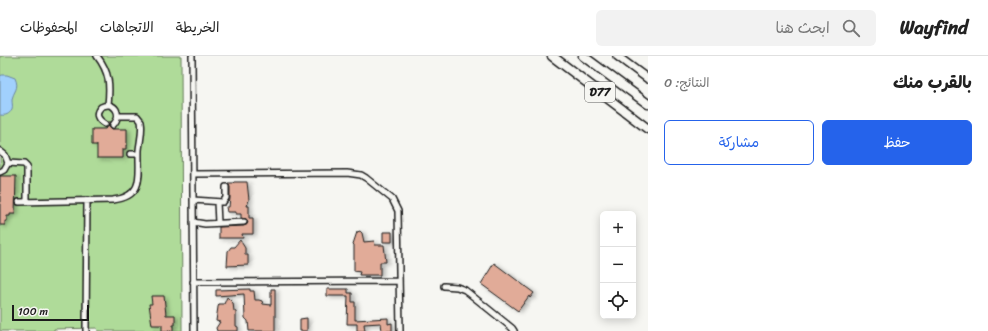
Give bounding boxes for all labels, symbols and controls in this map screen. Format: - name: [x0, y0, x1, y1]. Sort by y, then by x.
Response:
- search box: [596, 10, 876, 46]
- text: Wayfind: [900, 11, 968, 44]
- text: المحفوظات: [20, 15, 78, 40]
- text: الاتجاهات: [100, 15, 154, 40]
- text: الخريطة: [176, 15, 219, 40]
- text: ابحث هنا: [776, 15, 830, 41]
- icon: search: [840, 17, 862, 39]
- text: بالقرب منك: [893, 67, 972, 97]
- text: النتائج: 0: [664, 71, 710, 94]
- road number: D77: [585, 82, 615, 102]
- button: مشاركة: [664, 120, 814, 165]
- button: حفظ: [822, 120, 972, 165]
- map controls: [600, 211, 636, 319]
- button: +: [600, 211, 636, 247]
- button: −: [600, 247, 636, 283]
- button: locate: [600, 283, 636, 319]
- text: 100 m: [18, 302, 48, 321]
- scale bar: [12, 303, 89, 322]

